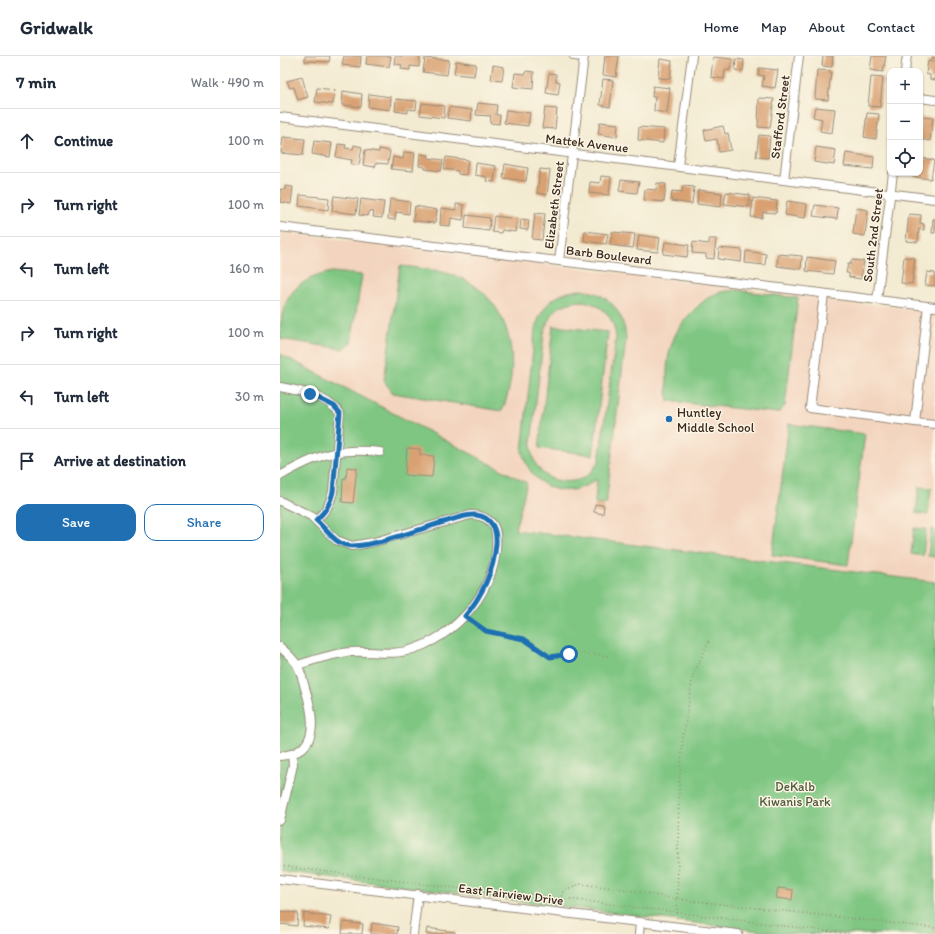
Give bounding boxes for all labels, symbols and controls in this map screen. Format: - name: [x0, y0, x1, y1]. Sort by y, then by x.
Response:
- text: Gridwalk: [20, 16, 93, 39]
- text: Home: [704, 19, 739, 36]
- text: Map: [761, 19, 787, 36]
- text: About: [809, 19, 845, 36]
- text: Contact: [867, 19, 915, 36]
- map controls: [887, 68, 923, 176]
- button: +: [887, 68, 923, 104]
- text: 7 min: [16, 72, 56, 92]
- street label: Stafford Street: [767, 74, 793, 160]
- text: Walk · 490 m: [191, 75, 264, 90]
- button: −: [887, 104, 923, 140]
- icon: ahead: [16, 130, 38, 152]
- street label: Mattek Avenue: [545, 130, 629, 156]
- text: Continue: [54, 132, 113, 150]
- text: 100 m: [228, 133, 264, 148]
- button: locate: [887, 140, 923, 176]
- street label: Elizabeth Street: [541, 160, 567, 250]
- street label: South 2nd Street: [860, 187, 886, 283]
- icon: right: [16, 194, 38, 216]
- text: Turn right: [54, 196, 118, 214]
- text: 100 m: [228, 197, 264, 212]
- street label: Barb Boulevard: [565, 242, 653, 268]
- icon: left: [16, 258, 38, 280]
- text: Turn left: [54, 260, 109, 278]
- text: 160 m: [229, 261, 264, 276]
- icon: right: [16, 322, 38, 344]
- text: Turn right: [54, 324, 118, 342]
- text: 100 m: [228, 325, 264, 340]
- route end: [301, 385, 319, 403]
- icon: left: [16, 386, 38, 408]
- text: Turn left: [54, 388, 109, 406]
- text: 30 m: [235, 389, 264, 404]
- place label: Huntley Middle School: [677, 405, 755, 435]
- marker: Huntley Middle School: [664, 414, 674, 424]
- icon: arrive: [16, 450, 38, 472]
- text: Arrive at destination: [54, 452, 186, 470]
- button: Save: [16, 504, 136, 541]
- button: Share: [144, 504, 264, 541]
- route start: [560, 645, 578, 663]
- park label: DeKalb Kiwanis Park: [759, 779, 831, 809]
- street label: East Fairview Drive: [458, 880, 564, 908]

